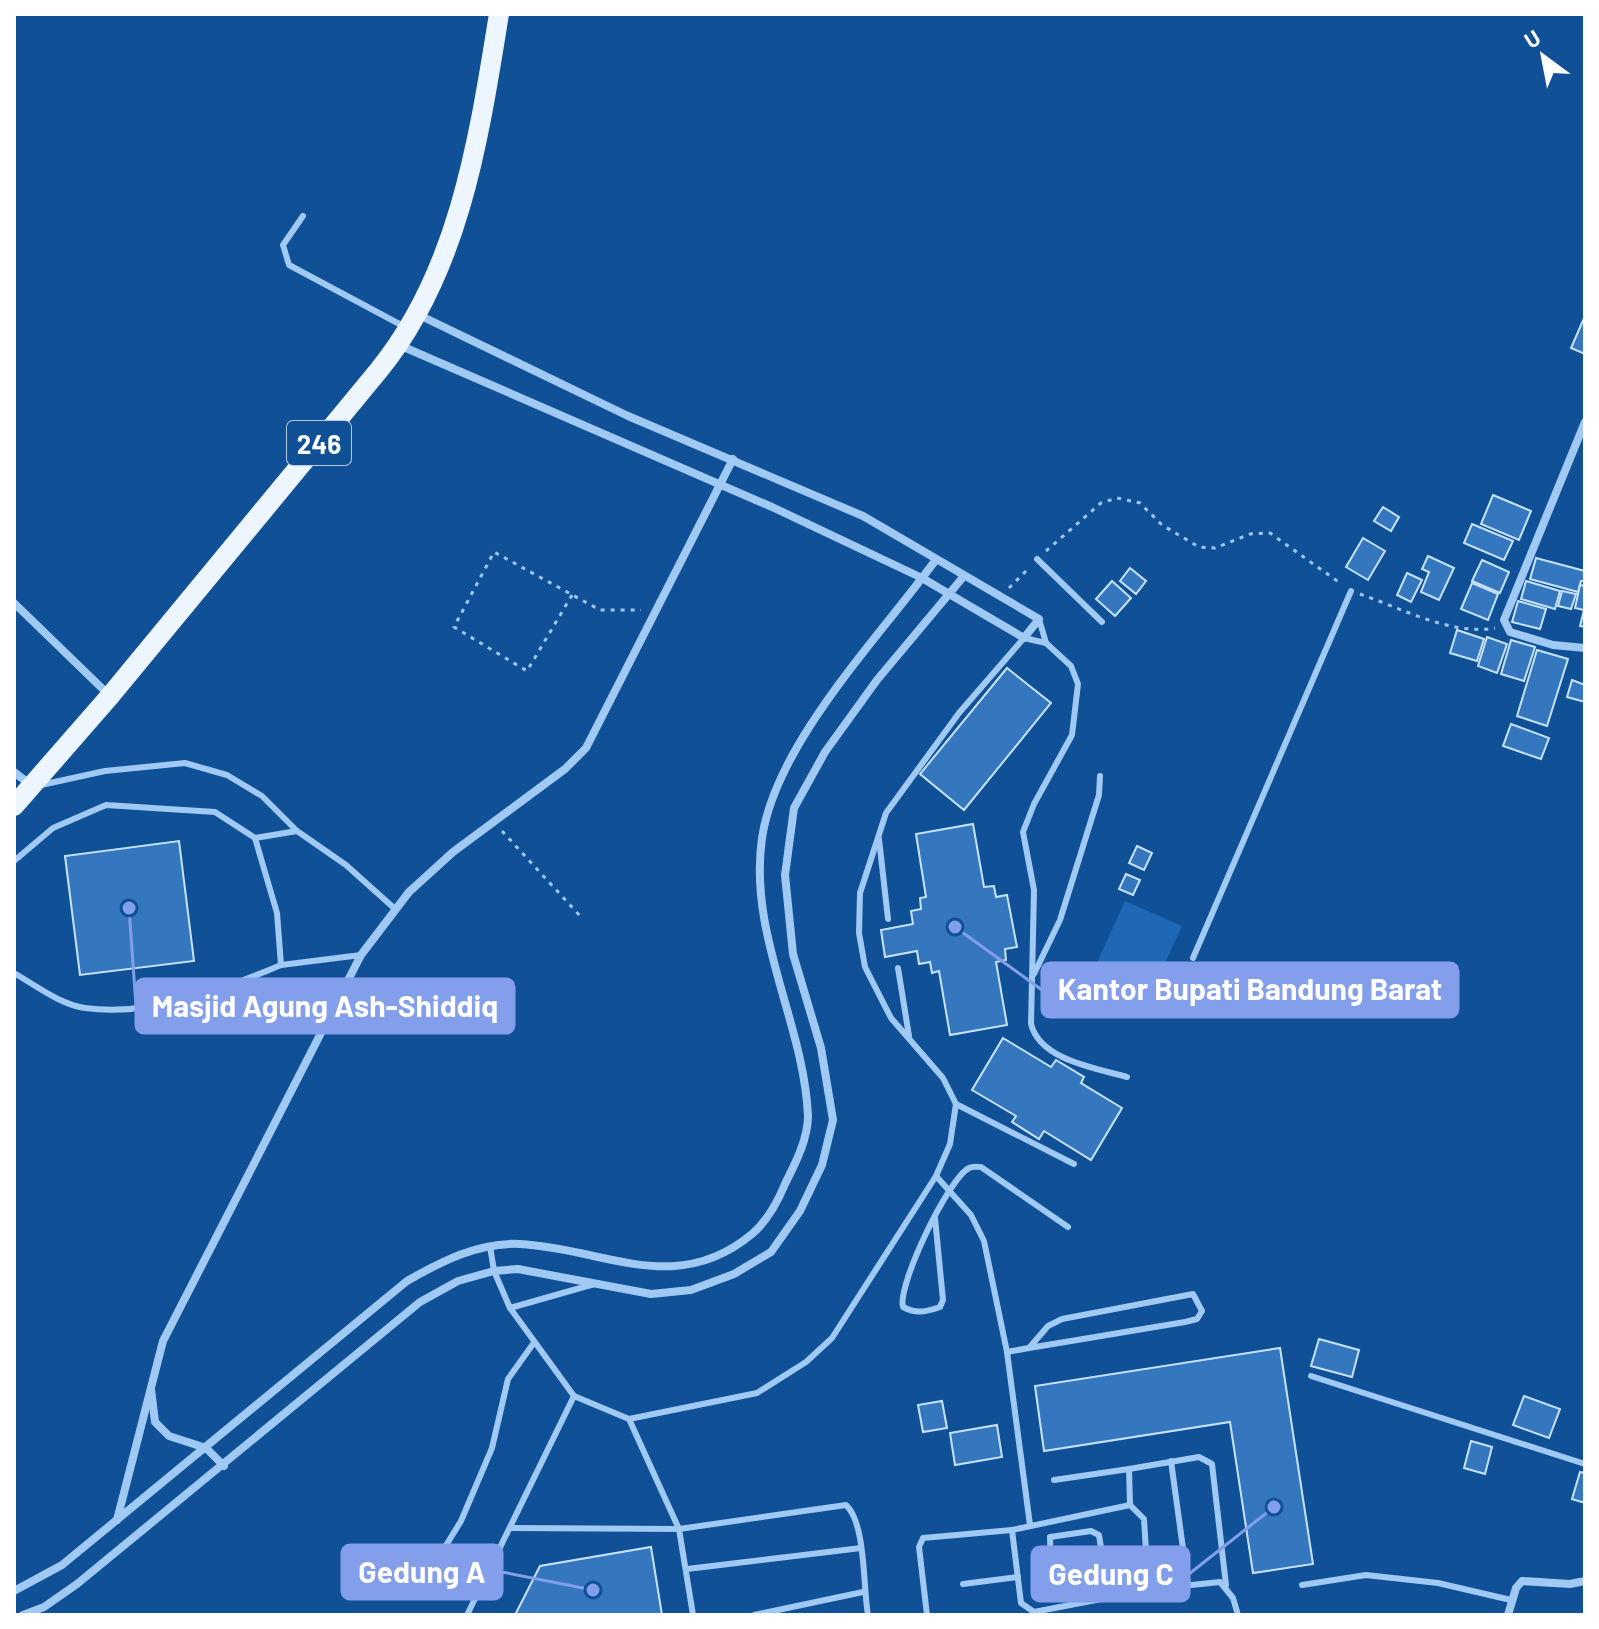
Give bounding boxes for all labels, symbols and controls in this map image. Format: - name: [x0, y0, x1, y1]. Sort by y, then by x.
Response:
- north arrow: [1503, 16, 1583, 96]
- text: U: [1519, 23, 1545, 53]
- road number: 246: [287, 421, 351, 465]
- callout: Kantor Bupati Bandung Barat: [1042, 963, 1458, 1017]
- text: Kantor Bupati Bandung Barat: [1058, 970, 1442, 1006]
- callout: Masjid Agung Ash-Shiddiq: [136, 979, 514, 1033]
- text: Masjid Agung Ash-Shiddiq: [152, 987, 498, 1023]
- callout: Gedung A: [342, 1545, 502, 1599]
- callout: Gedung C: [1032, 1547, 1189, 1601]
- text: Gedung A: [358, 1553, 486, 1589]
- text: Gedung C: [1048, 1555, 1174, 1591]

